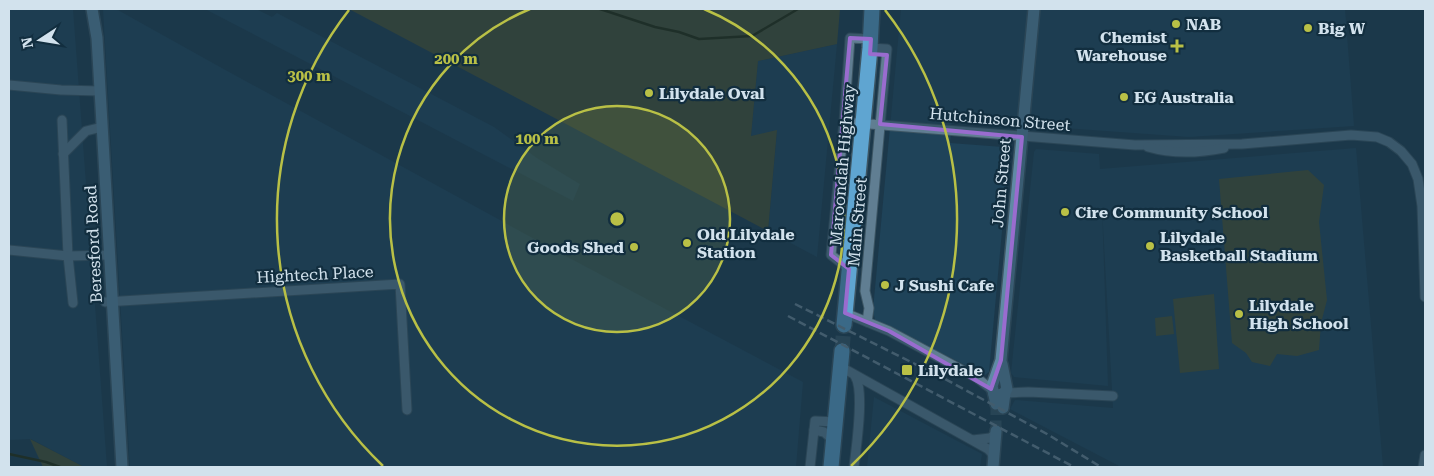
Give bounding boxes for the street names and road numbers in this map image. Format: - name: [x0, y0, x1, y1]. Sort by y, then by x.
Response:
- street label: Maroondah Highway: [826, 83, 859, 247]
- street label: Hutchinson Street: [929, 104, 1071, 135]
- street label: John Street: [988, 138, 1015, 228]
- street label: Main Street: [844, 177, 871, 267]
- street label: Beresford Road: [81, 184, 106, 304]
- street label: Hightech Place: [256, 262, 374, 287]

